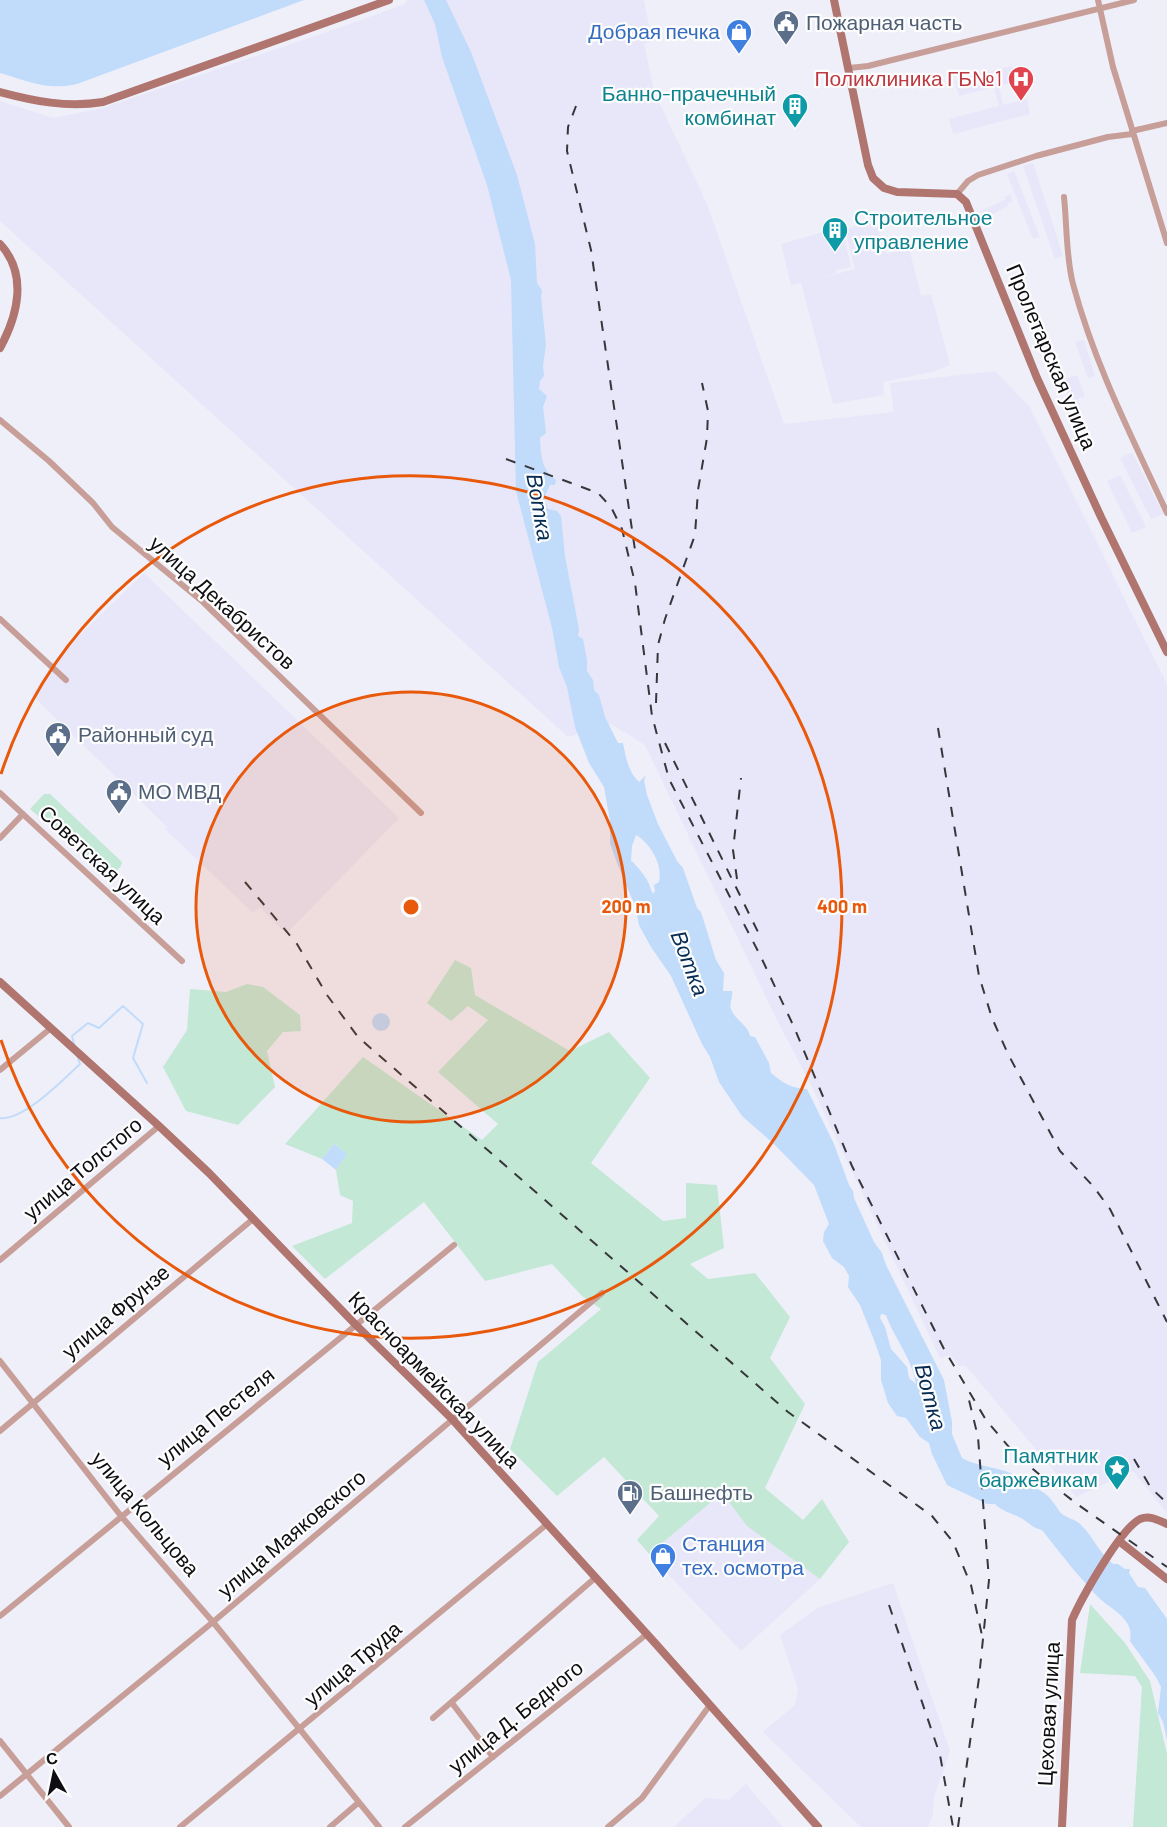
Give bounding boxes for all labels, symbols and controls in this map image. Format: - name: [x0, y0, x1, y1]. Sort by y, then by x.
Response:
- public building icon: Пожарная часть: [771, 8, 801, 46]
- place label: Пожарная часть: [806, 9, 963, 34]
- shop icon: Добрая печка: [724, 17, 754, 55]
- place label: Добрая печка: [588, 18, 720, 43]
- hospital icon: Поликлиника ГБ№1: [1006, 64, 1036, 102]
- place label: Поликлиника ГБ№1: [814, 65, 1002, 90]
- place label: Банно-прачечный комбинат: [602, 80, 776, 129]
- building icon: Банно-прачечный комбинат: [780, 91, 810, 129]
- place label: Строительное управление: [854, 204, 992, 253]
- building icon: Строительное управление: [820, 215, 850, 253]
- street label: Пролетарская улица: [1002, 260, 1103, 453]
- water label: Вотка: [522, 471, 560, 542]
- street label: улица Декабристов: [145, 530, 301, 674]
- public building icon: Районный суд: [43, 720, 73, 758]
- place label: Районный суд: [78, 721, 213, 746]
- public building icon: МО МВД: [104, 777, 134, 815]
- place label: МО МВД: [138, 778, 221, 803]
- street label: Советская улица: [35, 799, 171, 929]
- text: 200 m: [601, 895, 651, 917]
- text: 400 m: [817, 895, 867, 917]
- centre of rings: [401, 897, 421, 917]
- water label: Вотка: [667, 926, 715, 999]
- street label: улица Толстого: [18, 1111, 146, 1225]
- street label: улица Фрунзе: [56, 1259, 174, 1363]
- street label: Красноармейская улица: [344, 1285, 526, 1473]
- street label: улица Пестеля: [152, 1361, 279, 1471]
- water label: Вотка: [911, 1361, 953, 1433]
- place label: Памятник баржевикам: [979, 1442, 1099, 1491]
- street label: улица Кольцова: [87, 1446, 206, 1581]
- place icon: Памятник баржевикам: [1102, 1453, 1132, 1491]
- street label: улица Маяковского: [212, 1464, 370, 1602]
- fuel station icon: Башнефть: [615, 1478, 645, 1516]
- place label: Башнефть: [650, 1479, 753, 1504]
- place label: Станция тех. осмотра: [682, 1530, 804, 1579]
- shop icon: Станция тех. осмотра: [648, 1541, 678, 1579]
- street label: улица Труда: [299, 1615, 406, 1711]
- street label: Цеховая улица: [1031, 1641, 1064, 1787]
- street label: улица Д. Бедного: [443, 1654, 587, 1778]
- north arrow: [24, 1743, 84, 1803]
- text: С: [44, 1747, 59, 1768]

